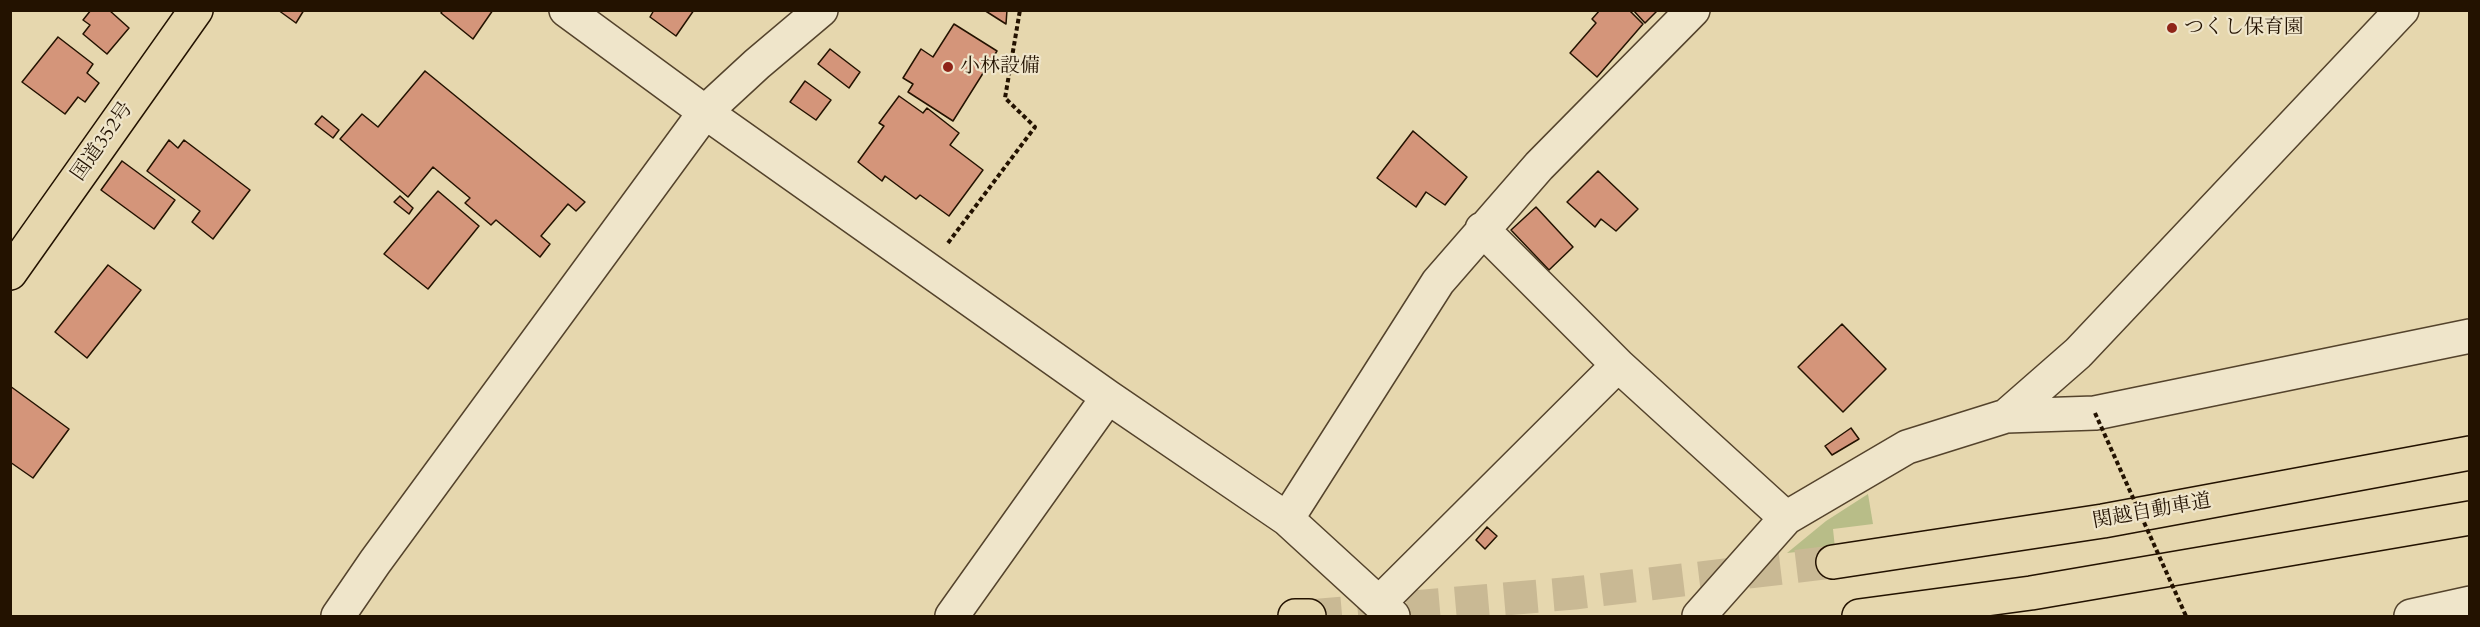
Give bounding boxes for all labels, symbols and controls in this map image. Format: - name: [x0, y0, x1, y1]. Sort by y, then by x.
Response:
- place label: つくし保育園: [2184, 16, 2304, 40]
- marker: つくし保育園: [2165, 21, 2179, 35]
- place label: 小林設備: [960, 55, 1040, 79]
- marker: 小林設備: [941, 60, 955, 74]
- street label: 国道352号: [67, 98, 139, 186]
- street label: 関越自動車道: [2091, 490, 2213, 534]

